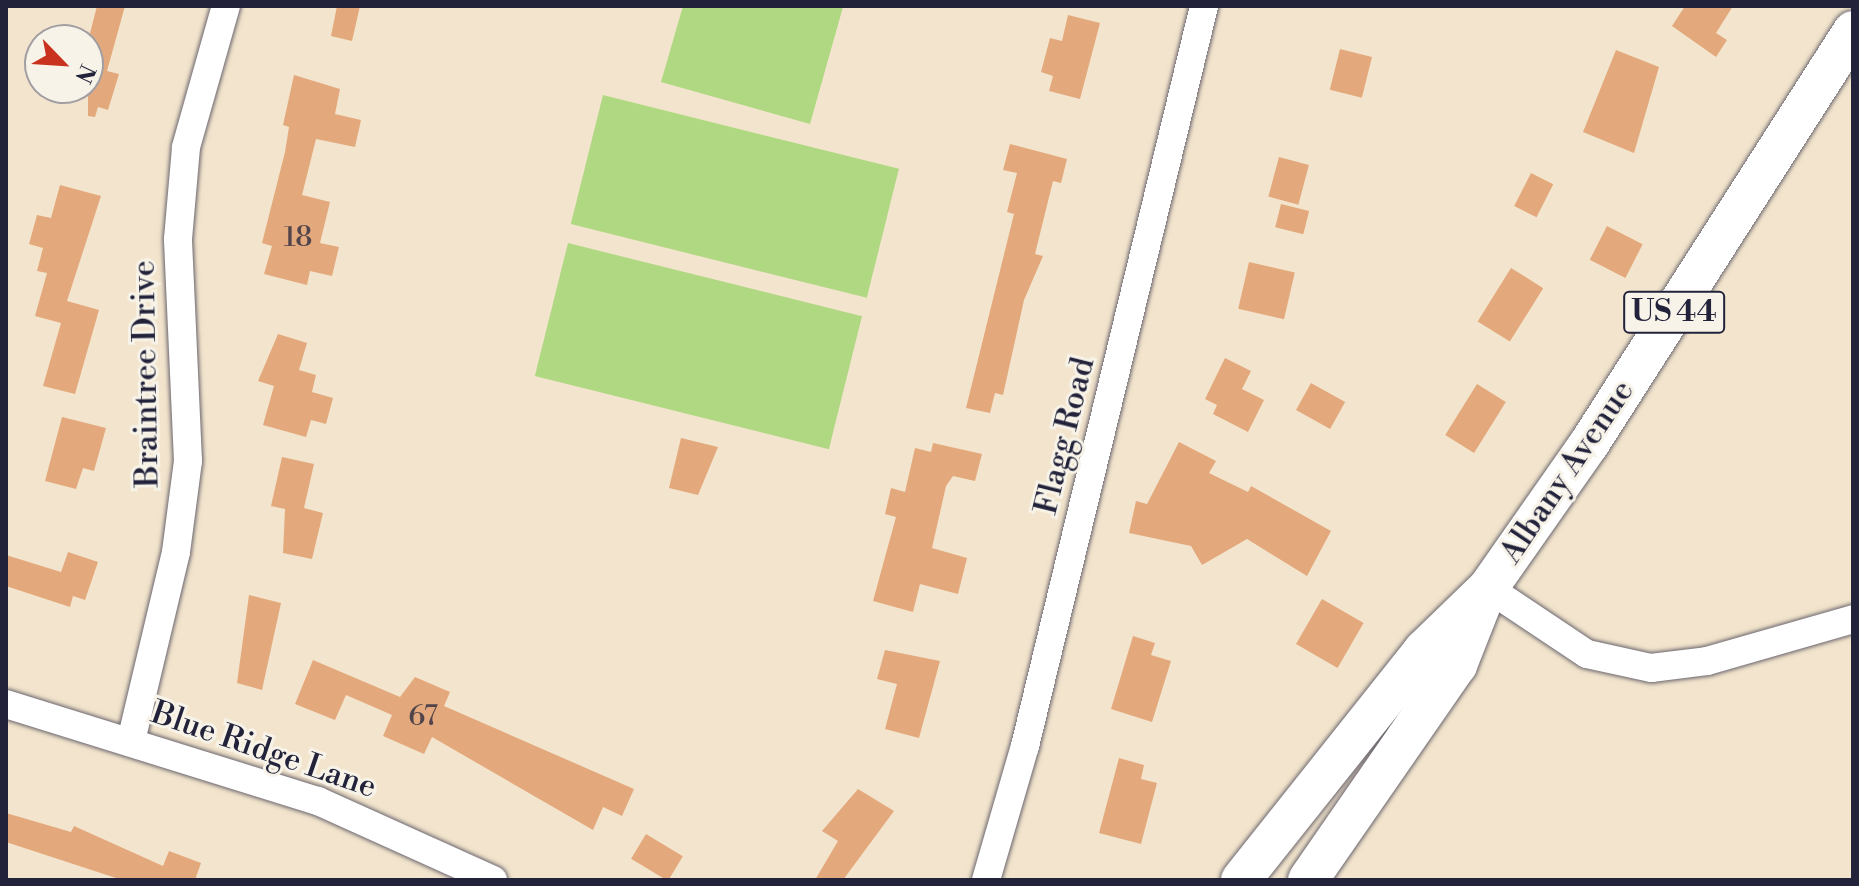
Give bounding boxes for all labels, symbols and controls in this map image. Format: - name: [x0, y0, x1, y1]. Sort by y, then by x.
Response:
- north arrow: [24, 24, 104, 104]
- text: N: [68, 60, 100, 87]
- house number: 18: [284, 221, 312, 255]
- street label: Braintree Drive: [125, 260, 167, 488]
- road number: US 44: [1622, 286, 1726, 338]
- street label: Flagg Road: [1027, 353, 1103, 519]
- street label: Albany Avenue: [1492, 373, 1642, 571]
- street label: Blue Ridge Lane: [146, 694, 382, 806]
- house number: 67: [408, 700, 438, 734]

